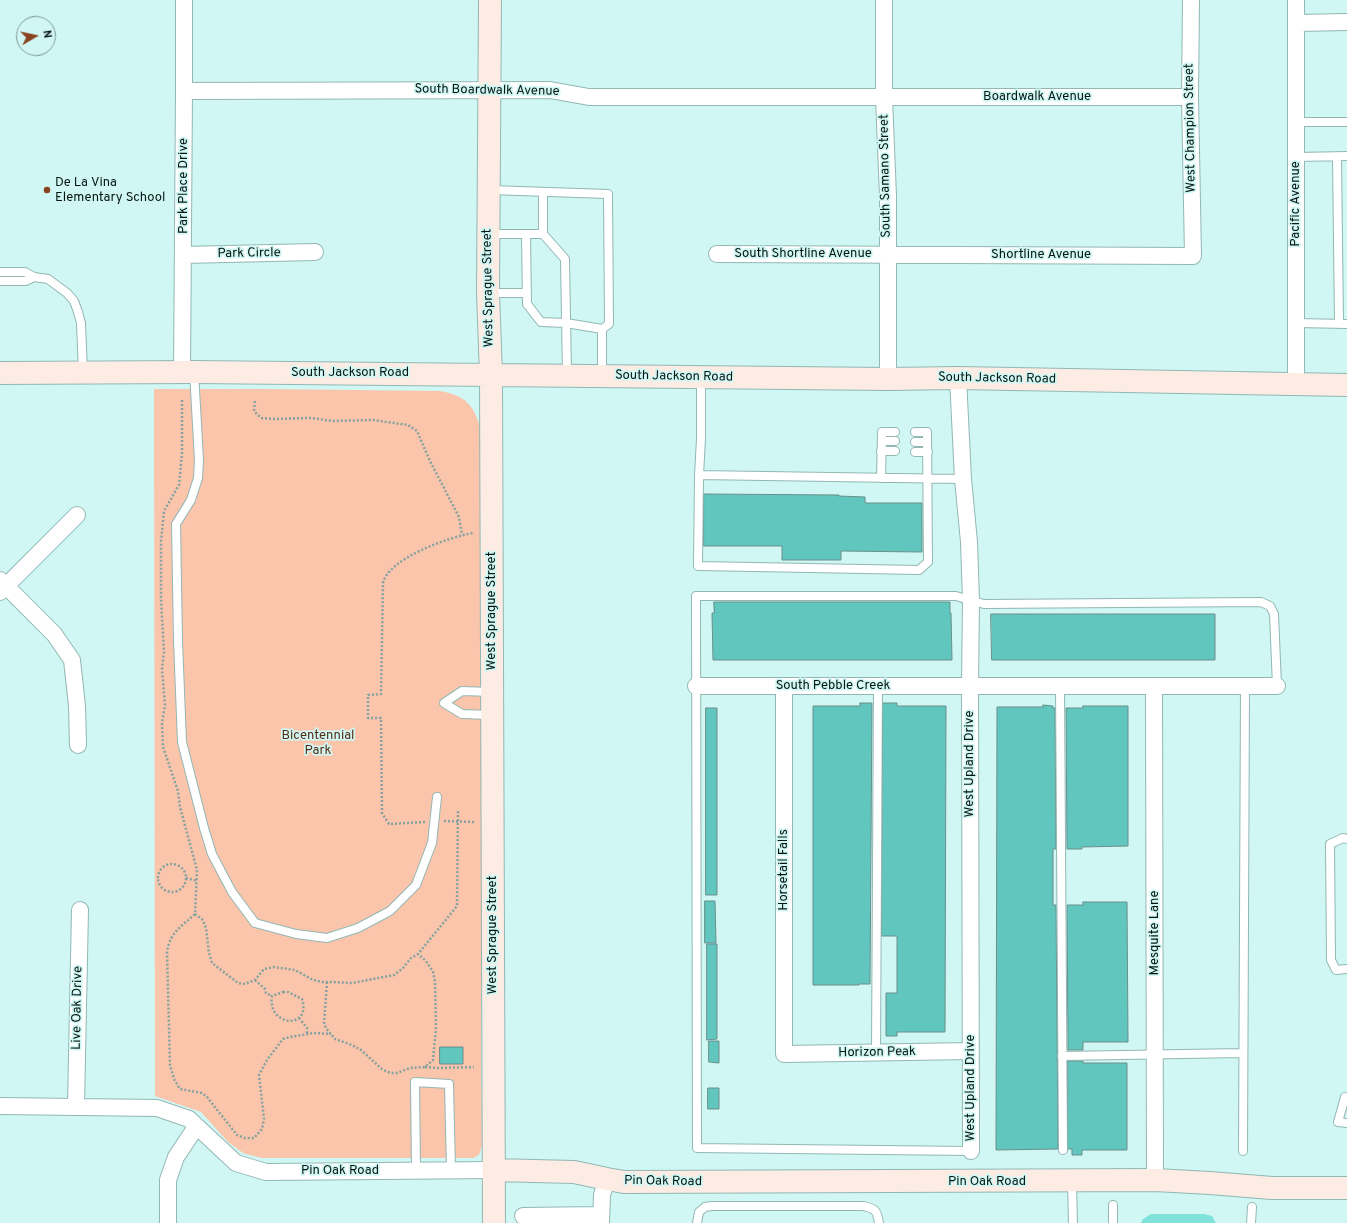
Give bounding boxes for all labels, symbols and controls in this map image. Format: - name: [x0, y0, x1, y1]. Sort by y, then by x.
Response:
- north arrow: [16, 16, 56, 56]
- text: N: [39, 29, 54, 39]
- street label: West Champion Street: [1182, 63, 1200, 193]
- street label: South Boardwalk Avenue: [414, 82, 560, 100]
- street label: Boardwalk Avenue: [983, 89, 1091, 105]
- street label: South Samano Street: [877, 114, 895, 238]
- street label: Park Place Drive: [176, 138, 192, 234]
- street label: Pacific Avenue: [1288, 161, 1304, 247]
- place label: De La Vina Elementary School: [55, 175, 165, 206]
- marker: De La Vina Elementary School: [42, 185, 52, 195]
- street label: West Sprague Street: [480, 228, 498, 348]
- street label: Park Circle: [217, 246, 281, 262]
- street label: South Shortline Avenue: [734, 246, 872, 262]
- street label: Shortline Avenue: [991, 247, 1091, 263]
- street label: South Jackson Road: [291, 365, 409, 381]
- street label: South Jackson Road: [615, 368, 733, 386]
- street label: South Jackson Road: [938, 370, 1056, 388]
- street label: West Sprague Street: [484, 552, 500, 670]
- street label: South Pebble Creek: [776, 678, 890, 694]
- street label: West Upland Drive: [962, 711, 978, 817]
- park label: Bicentennial Park: [282, 728, 354, 759]
- street label: Horsetail Falls: [776, 829, 792, 911]
- street label: West Sprague Street: [485, 876, 501, 994]
- street label: Mesquite Lane: [1147, 891, 1163, 975]
- street label: Live Oak Drive: [69, 966, 87, 1050]
- street label: West Upland Drive: [963, 1035, 979, 1141]
- street label: Horizon Peak: [838, 1045, 916, 1061]
- street label: Pin Oak Road: [301, 1163, 379, 1179]
- street label: Pin Oak Road: [624, 1174, 702, 1190]
- street label: Pin Oak Road: [948, 1174, 1026, 1190]

